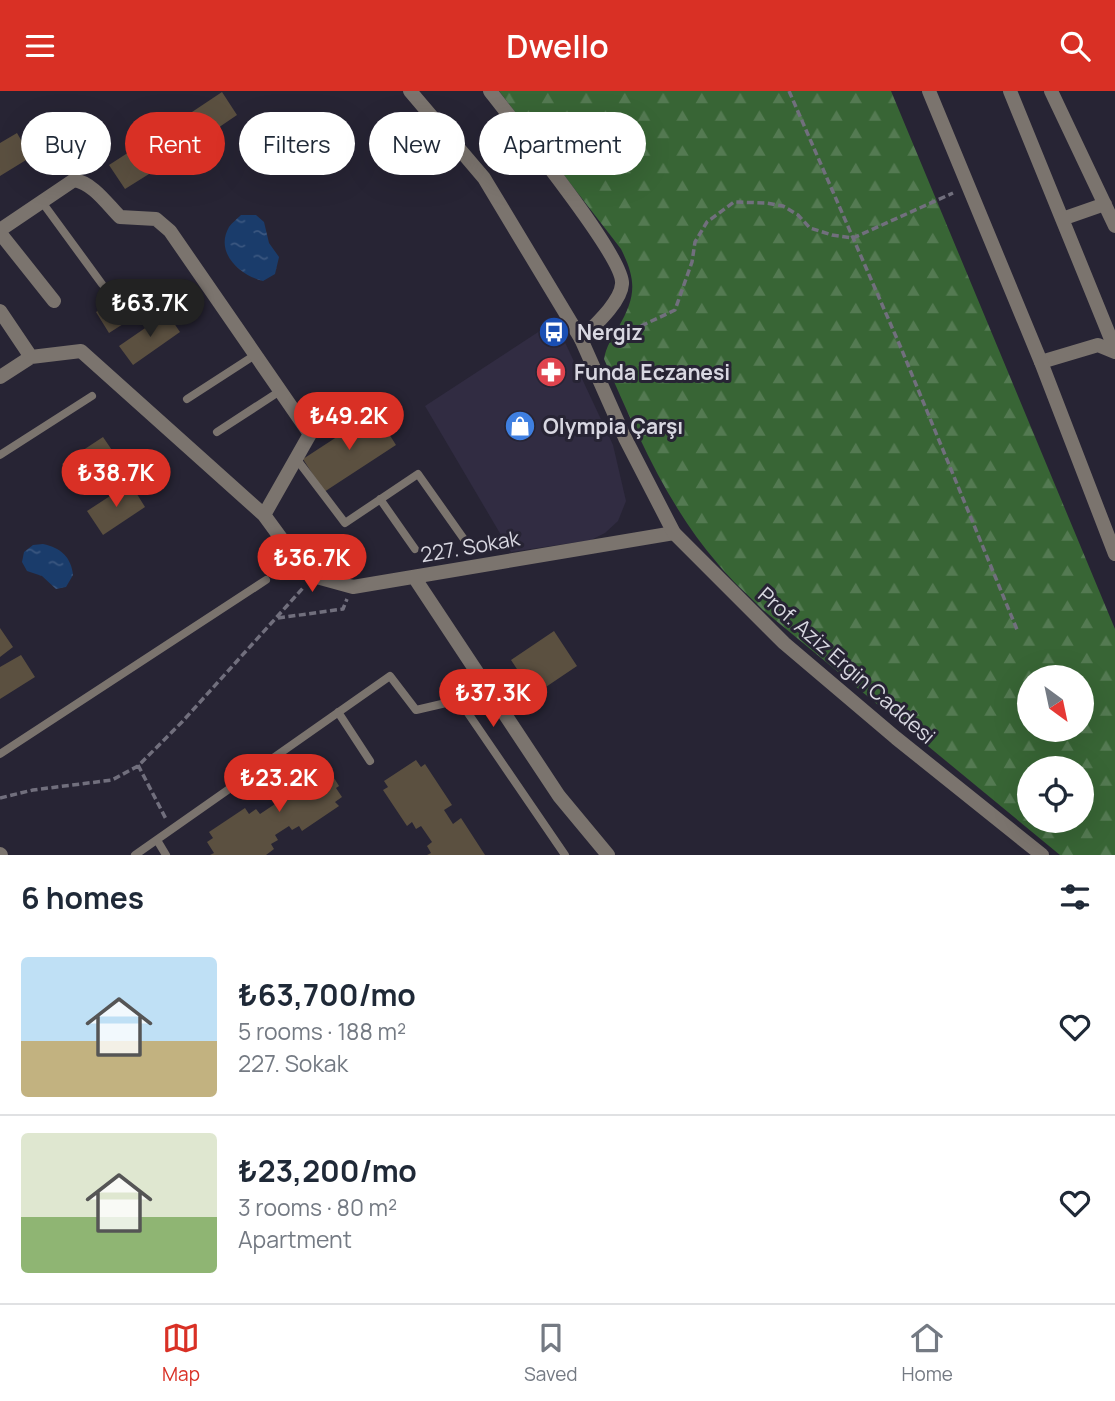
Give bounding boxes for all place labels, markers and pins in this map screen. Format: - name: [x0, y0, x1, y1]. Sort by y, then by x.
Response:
- pin: ₺63.7K: [93, 279, 207, 339]
- bus stop icon: Nergiz: [537, 315, 571, 349]
- place label: Nergiz: [577, 318, 643, 346]
- pharmacy icon: Funda Eczanesi: [534, 355, 568, 389]
- place label: Funda Eczanesi: [574, 358, 730, 386]
- pin: ₺49.2K: [292, 393, 406, 452]
- shop icon: Olympia Çarşı: [503, 409, 537, 443]
- place label: Olympia Çarşı: [543, 412, 683, 440]
- pin: ₺38.7K: [59, 449, 173, 509]
- pin: ₺36.7K: [255, 535, 369, 594]
- pin: ₺37.3K: [436, 669, 550, 729]
- pin: ₺23.2K: [222, 755, 336, 814]

